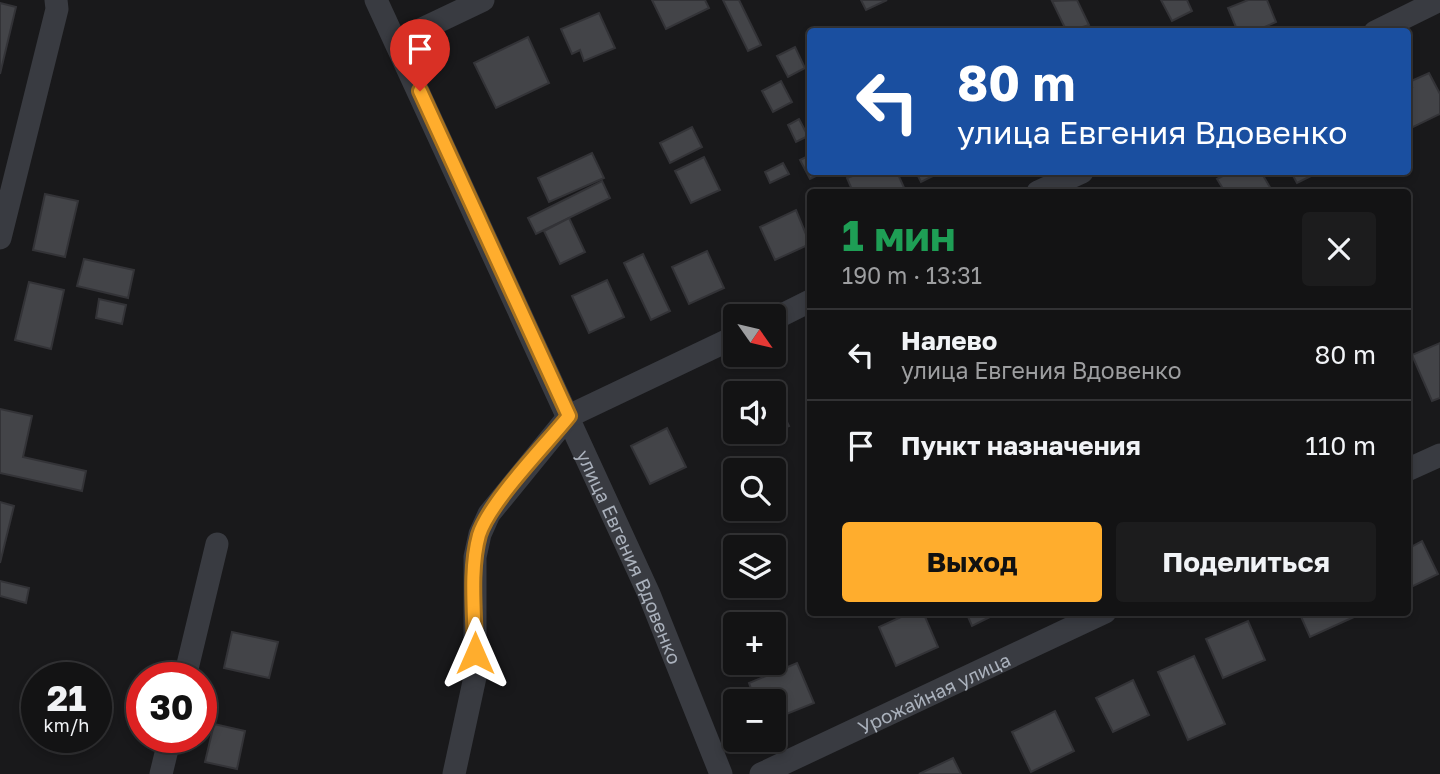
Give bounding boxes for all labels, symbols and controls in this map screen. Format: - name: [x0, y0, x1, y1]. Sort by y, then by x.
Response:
- pin: [390, 19, 450, 91]
- icon: arrive: [401, 30, 439, 68]
- text: 80 m: [957, 53, 1075, 112]
- icon: left: [842, 56, 933, 147]
- text: улица Евгения Вдовенко: [957, 113, 1347, 151]
- text: 1 мин: [842, 210, 956, 260]
- button: close: [1302, 212, 1376, 286]
- text: 190 m · 13:31: [842, 261, 982, 289]
- north arrow: [723, 304, 786, 368]
- map controls: [723, 304, 786, 752]
- text: Налево: [901, 325, 997, 356]
- icon: left: [842, 336, 880, 374]
- text: 80 m: [1315, 339, 1376, 370]
- text: улица Евгения Вдовенко: [901, 356, 1182, 384]
- button: sound: [723, 381, 786, 444]
- icon: arrive: [842, 427, 880, 465]
- text: Пункт назначения: [901, 430, 1141, 461]
- text: 110 m: [1305, 430, 1376, 461]
- street label: улица Евгения Вдовенко: [573, 446, 687, 667]
- button: search: [723, 458, 786, 521]
- button: Выход: [842, 522, 1102, 602]
- button: Поделиться: [1116, 522, 1376, 602]
- button: layers: [723, 535, 786, 598]
- button: +: [723, 612, 786, 675]
- position arrow: [438, 616, 512, 690]
- street label: Урожайная улица: [854, 647, 1014, 738]
- speed limit sign: 30: [126, 662, 217, 753]
- text: 21: [47, 677, 86, 719]
- button: −: [723, 689, 786, 752]
- text: km/h: [44, 714, 89, 736]

